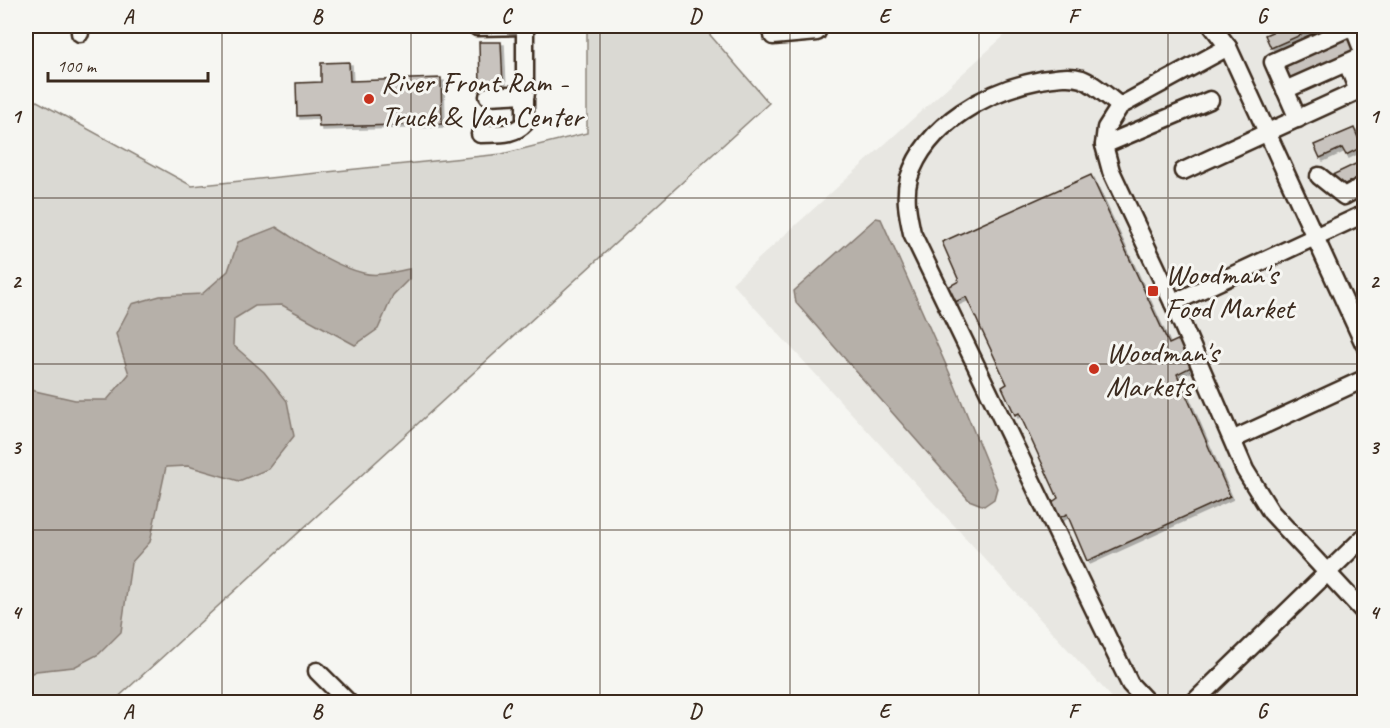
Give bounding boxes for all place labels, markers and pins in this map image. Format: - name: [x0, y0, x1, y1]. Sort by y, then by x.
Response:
- place label: River Front Ram - Truck & Van Center: [381, 63, 586, 135]
- marker: River Front Ram - Truck & Van Center: [362, 92, 376, 106]
- place label: Woodman's Food Market: [1165, 255, 1297, 327]
- marker: Woodman's Food Market: [1146, 284, 1160, 298]
- place label: Woodman's Markets: [1106, 333, 1221, 405]
- marker: Woodman's Markets: [1087, 362, 1101, 376]

